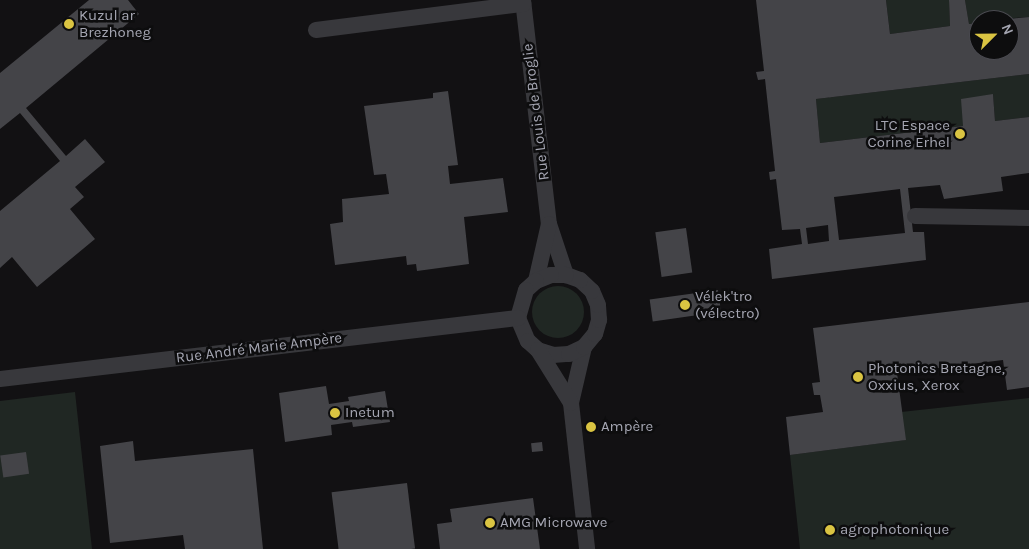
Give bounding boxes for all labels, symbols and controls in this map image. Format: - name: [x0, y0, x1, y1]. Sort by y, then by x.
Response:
- place label: Kuzul ar Brezhoneg: [79, 6, 151, 41]
- north arrow: [969, 10, 1019, 60]
- marker: Kuzul ar Brezhoneg: [63, 18, 75, 30]
- text: N: [998, 21, 1017, 37]
- street label: Rue Louis de Broglie: [519, 43, 553, 181]
- place label: LTC Espace Corine Erhel: [868, 116, 950, 151]
- marker: LTC Espace Corine Erhel: [954, 128, 966, 140]
- place label: Vélek'tro (vélectro): [695, 287, 760, 322]
- marker: Vélek'tro (vélectro): [679, 299, 691, 311]
- street label: Rue André Marie Ampère: [175, 329, 343, 367]
- place label: Photonics Bretagne, Oxxius, Xerox: [868, 359, 1005, 394]
- marker: Photonics Bretagne, Oxxius, Xerox: [852, 371, 864, 383]
- place label: Inetum: [345, 404, 395, 422]
- marker: Inetum: [329, 407, 341, 419]
- place label: Ampère: [601, 418, 653, 436]
- marker: Ampère: [585, 421, 597, 433]
- place label: AMG Microwave: [500, 514, 607, 532]
- marker: AMG Microwave: [484, 517, 496, 529]
- place label: agrophotonique: [840, 521, 949, 539]
- marker: agrophotonique: [824, 524, 836, 536]

